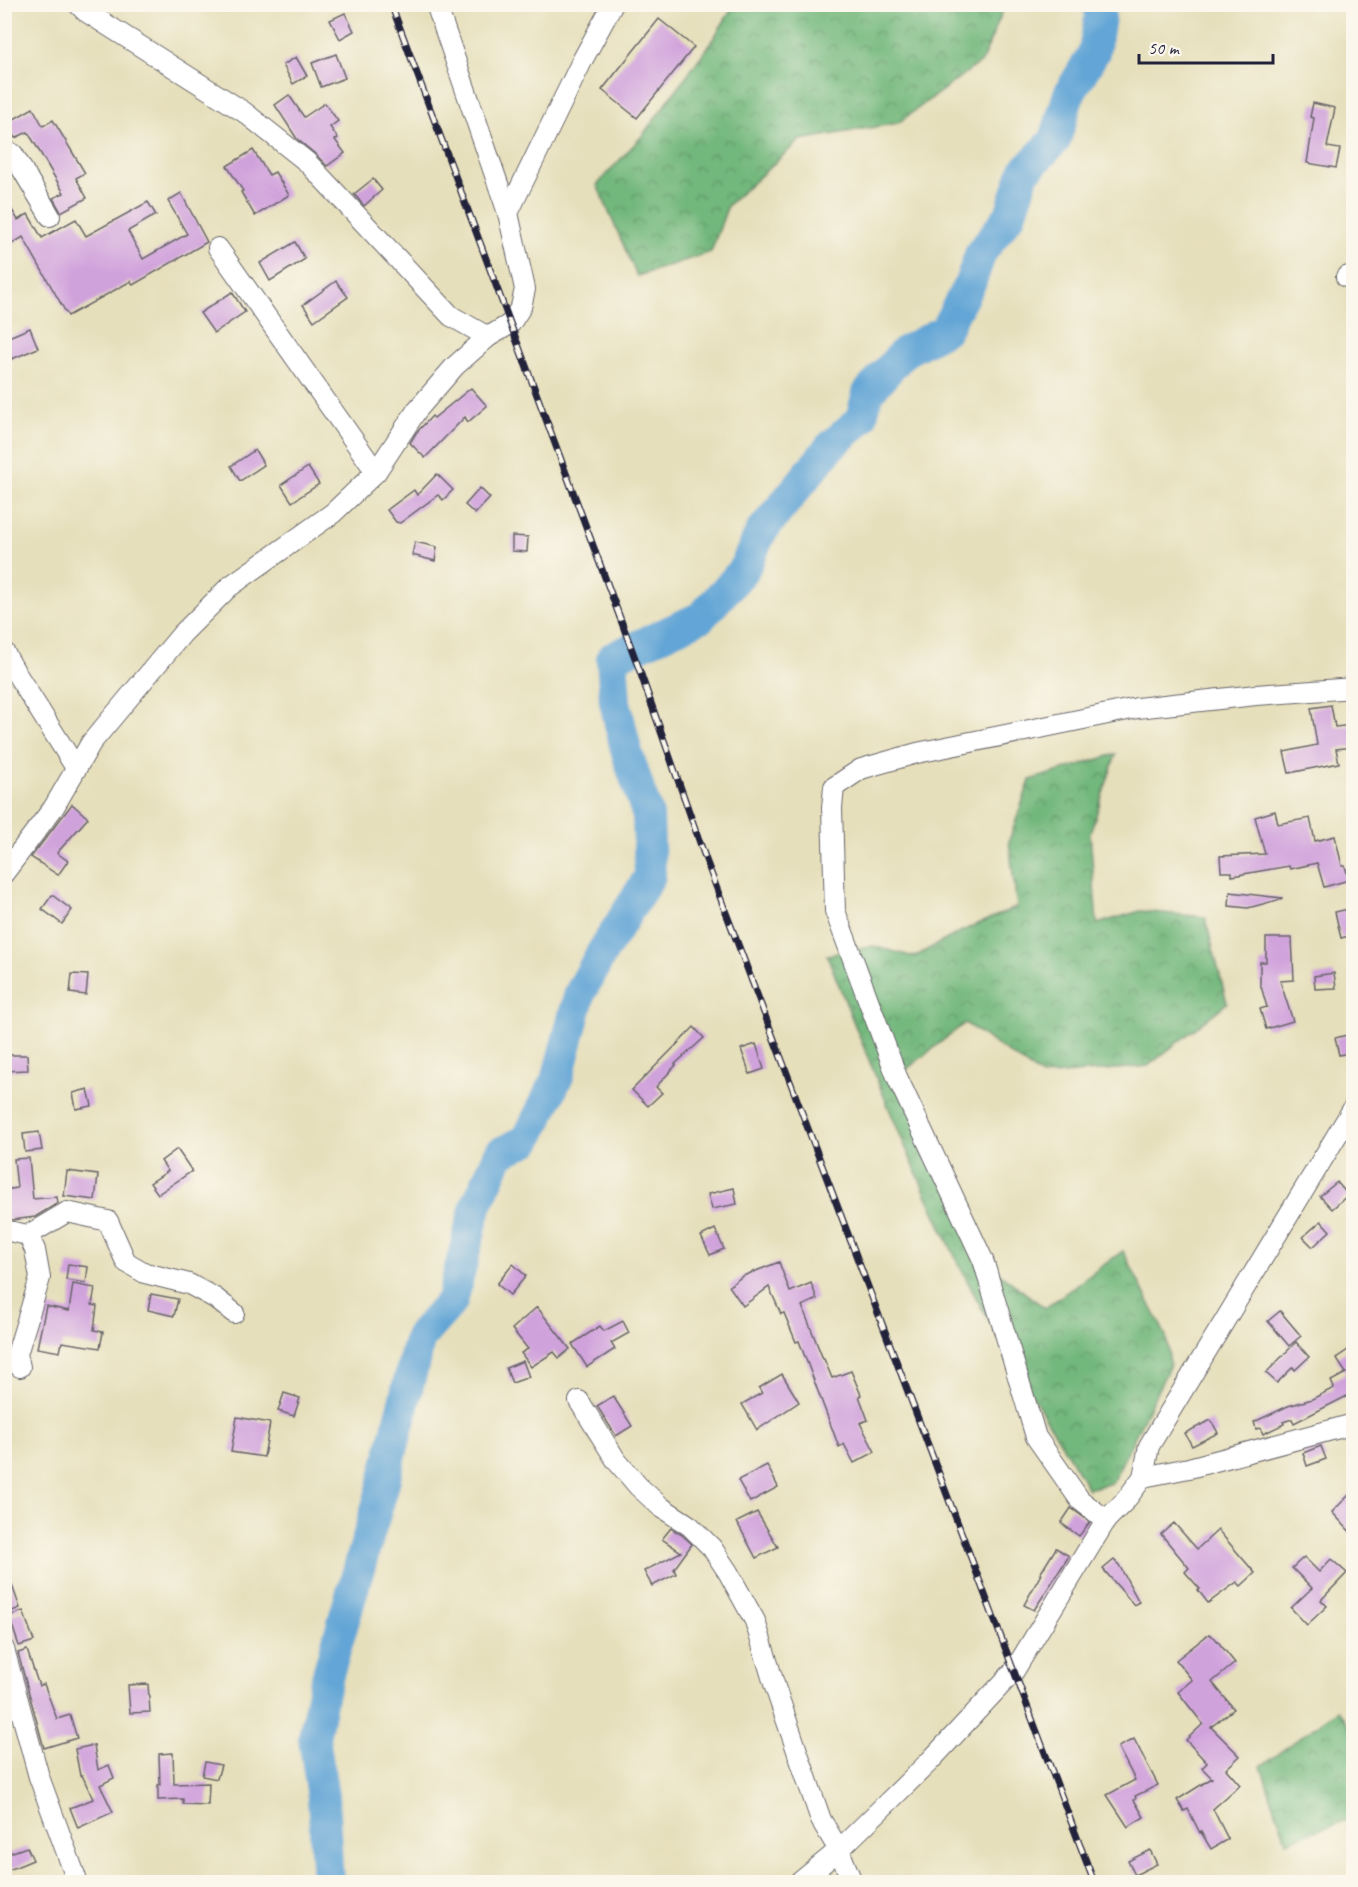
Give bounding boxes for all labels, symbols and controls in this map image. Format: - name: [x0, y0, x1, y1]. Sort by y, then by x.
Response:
- scale bar: [1139, 27, 1272, 65]
- text: 50 m: [1148, 37, 1181, 59]

